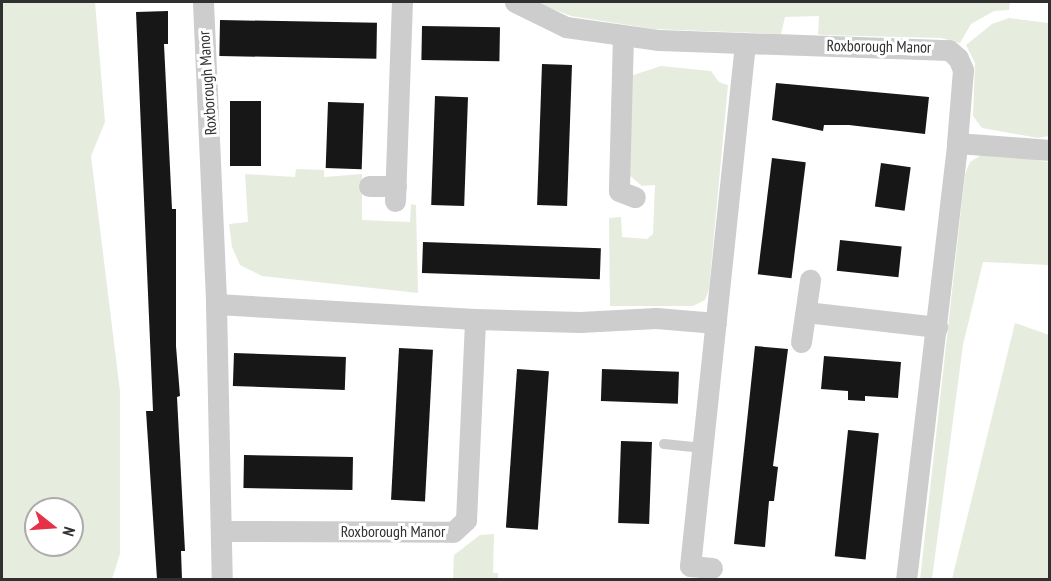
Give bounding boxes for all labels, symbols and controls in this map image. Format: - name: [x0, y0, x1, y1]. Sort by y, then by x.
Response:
- street label: Roxborough Manor: [194, 30, 220, 136]
- street label: Roxborough Manor: [827, 35, 931, 57]
- north arrow: [24, 497, 84, 557]
- street label: Roxborough Manor: [341, 521, 445, 541]
- text: N: [58, 525, 80, 539]

